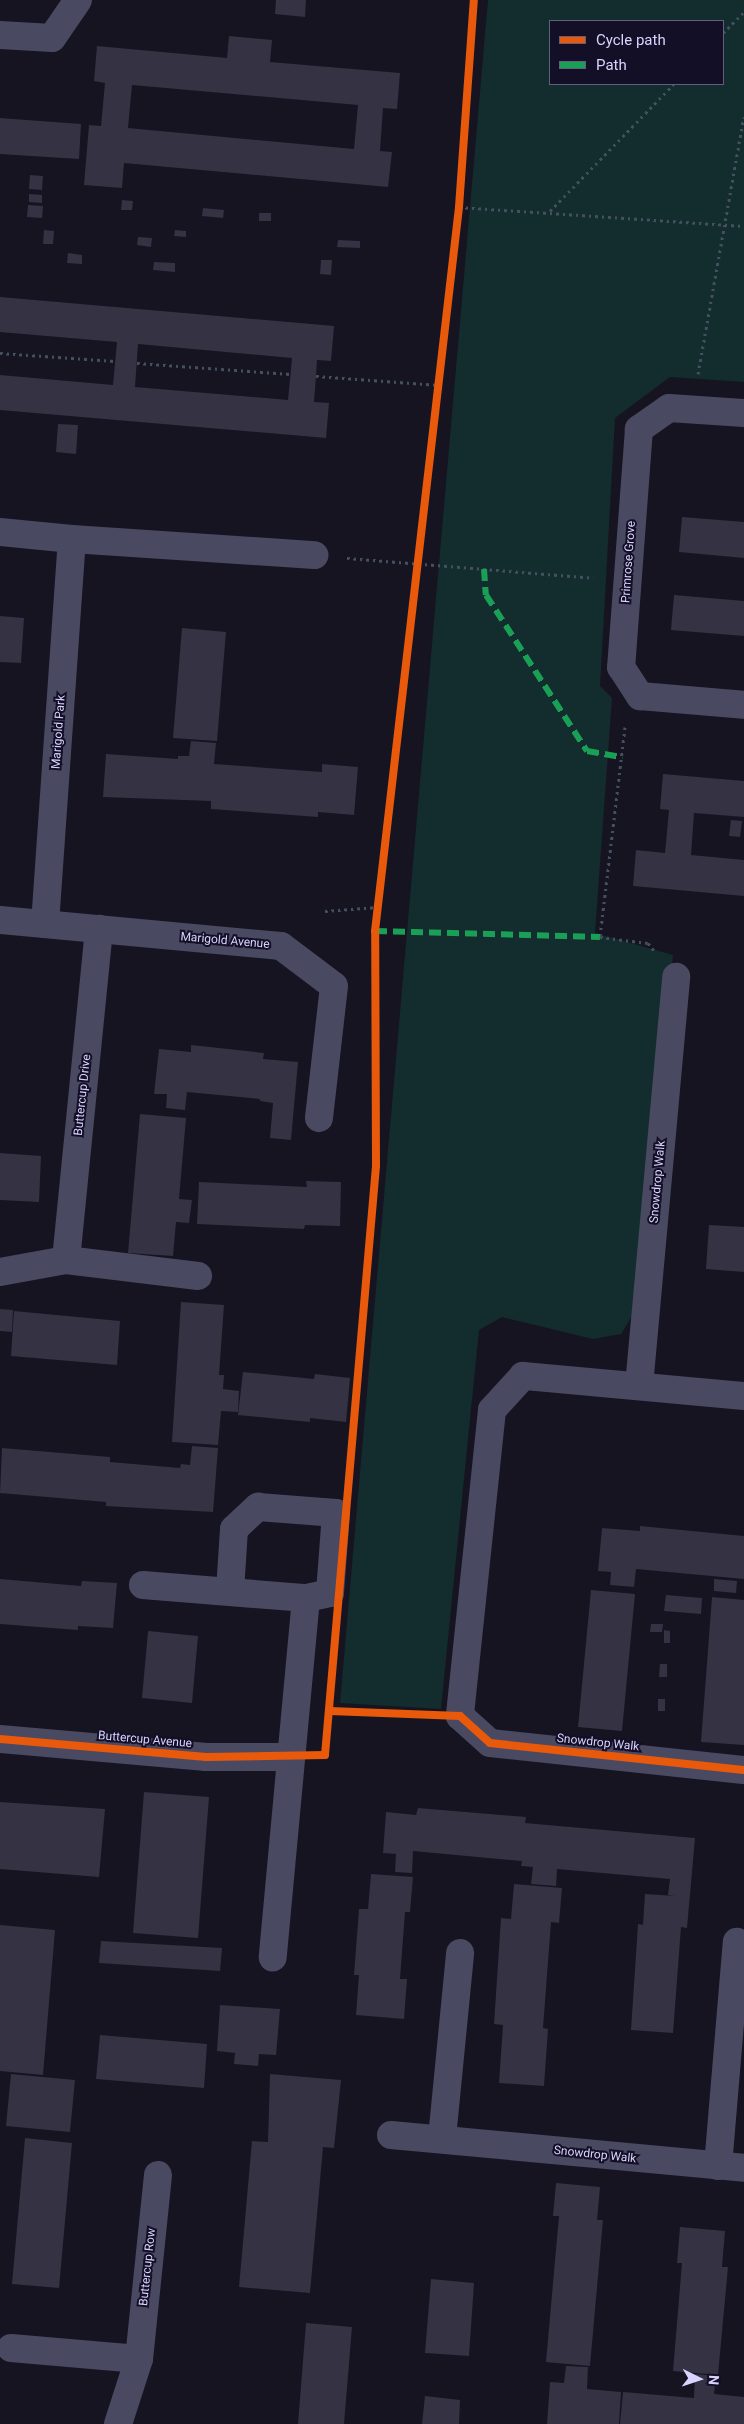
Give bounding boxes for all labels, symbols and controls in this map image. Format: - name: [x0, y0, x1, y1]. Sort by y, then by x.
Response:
- legend: [549, 20, 724, 85]
- text: Cycle path: [596, 31, 666, 49]
- text: Path: [596, 56, 627, 74]
- street label: Primrose Grove: [619, 520, 639, 604]
- street label: Marigold Park: [49, 694, 69, 770]
- street label: Marigold Avenue: [180, 930, 270, 952]
- street label: Buttercup Drive: [72, 1054, 94, 1136]
- street label: Snowdrop Walk: [647, 1140, 669, 1224]
- street label: Buttercup Avenue: [97, 1729, 193, 1751]
- street label: Snowdrop Walk: [556, 1732, 640, 1754]
- street label: Snowdrop Walk: [553, 2144, 637, 2166]
- street label: Buttercup Row: [137, 2227, 159, 2307]
- north arrow: [674, 2354, 724, 2404]
- text: N: [706, 2375, 722, 2386]

